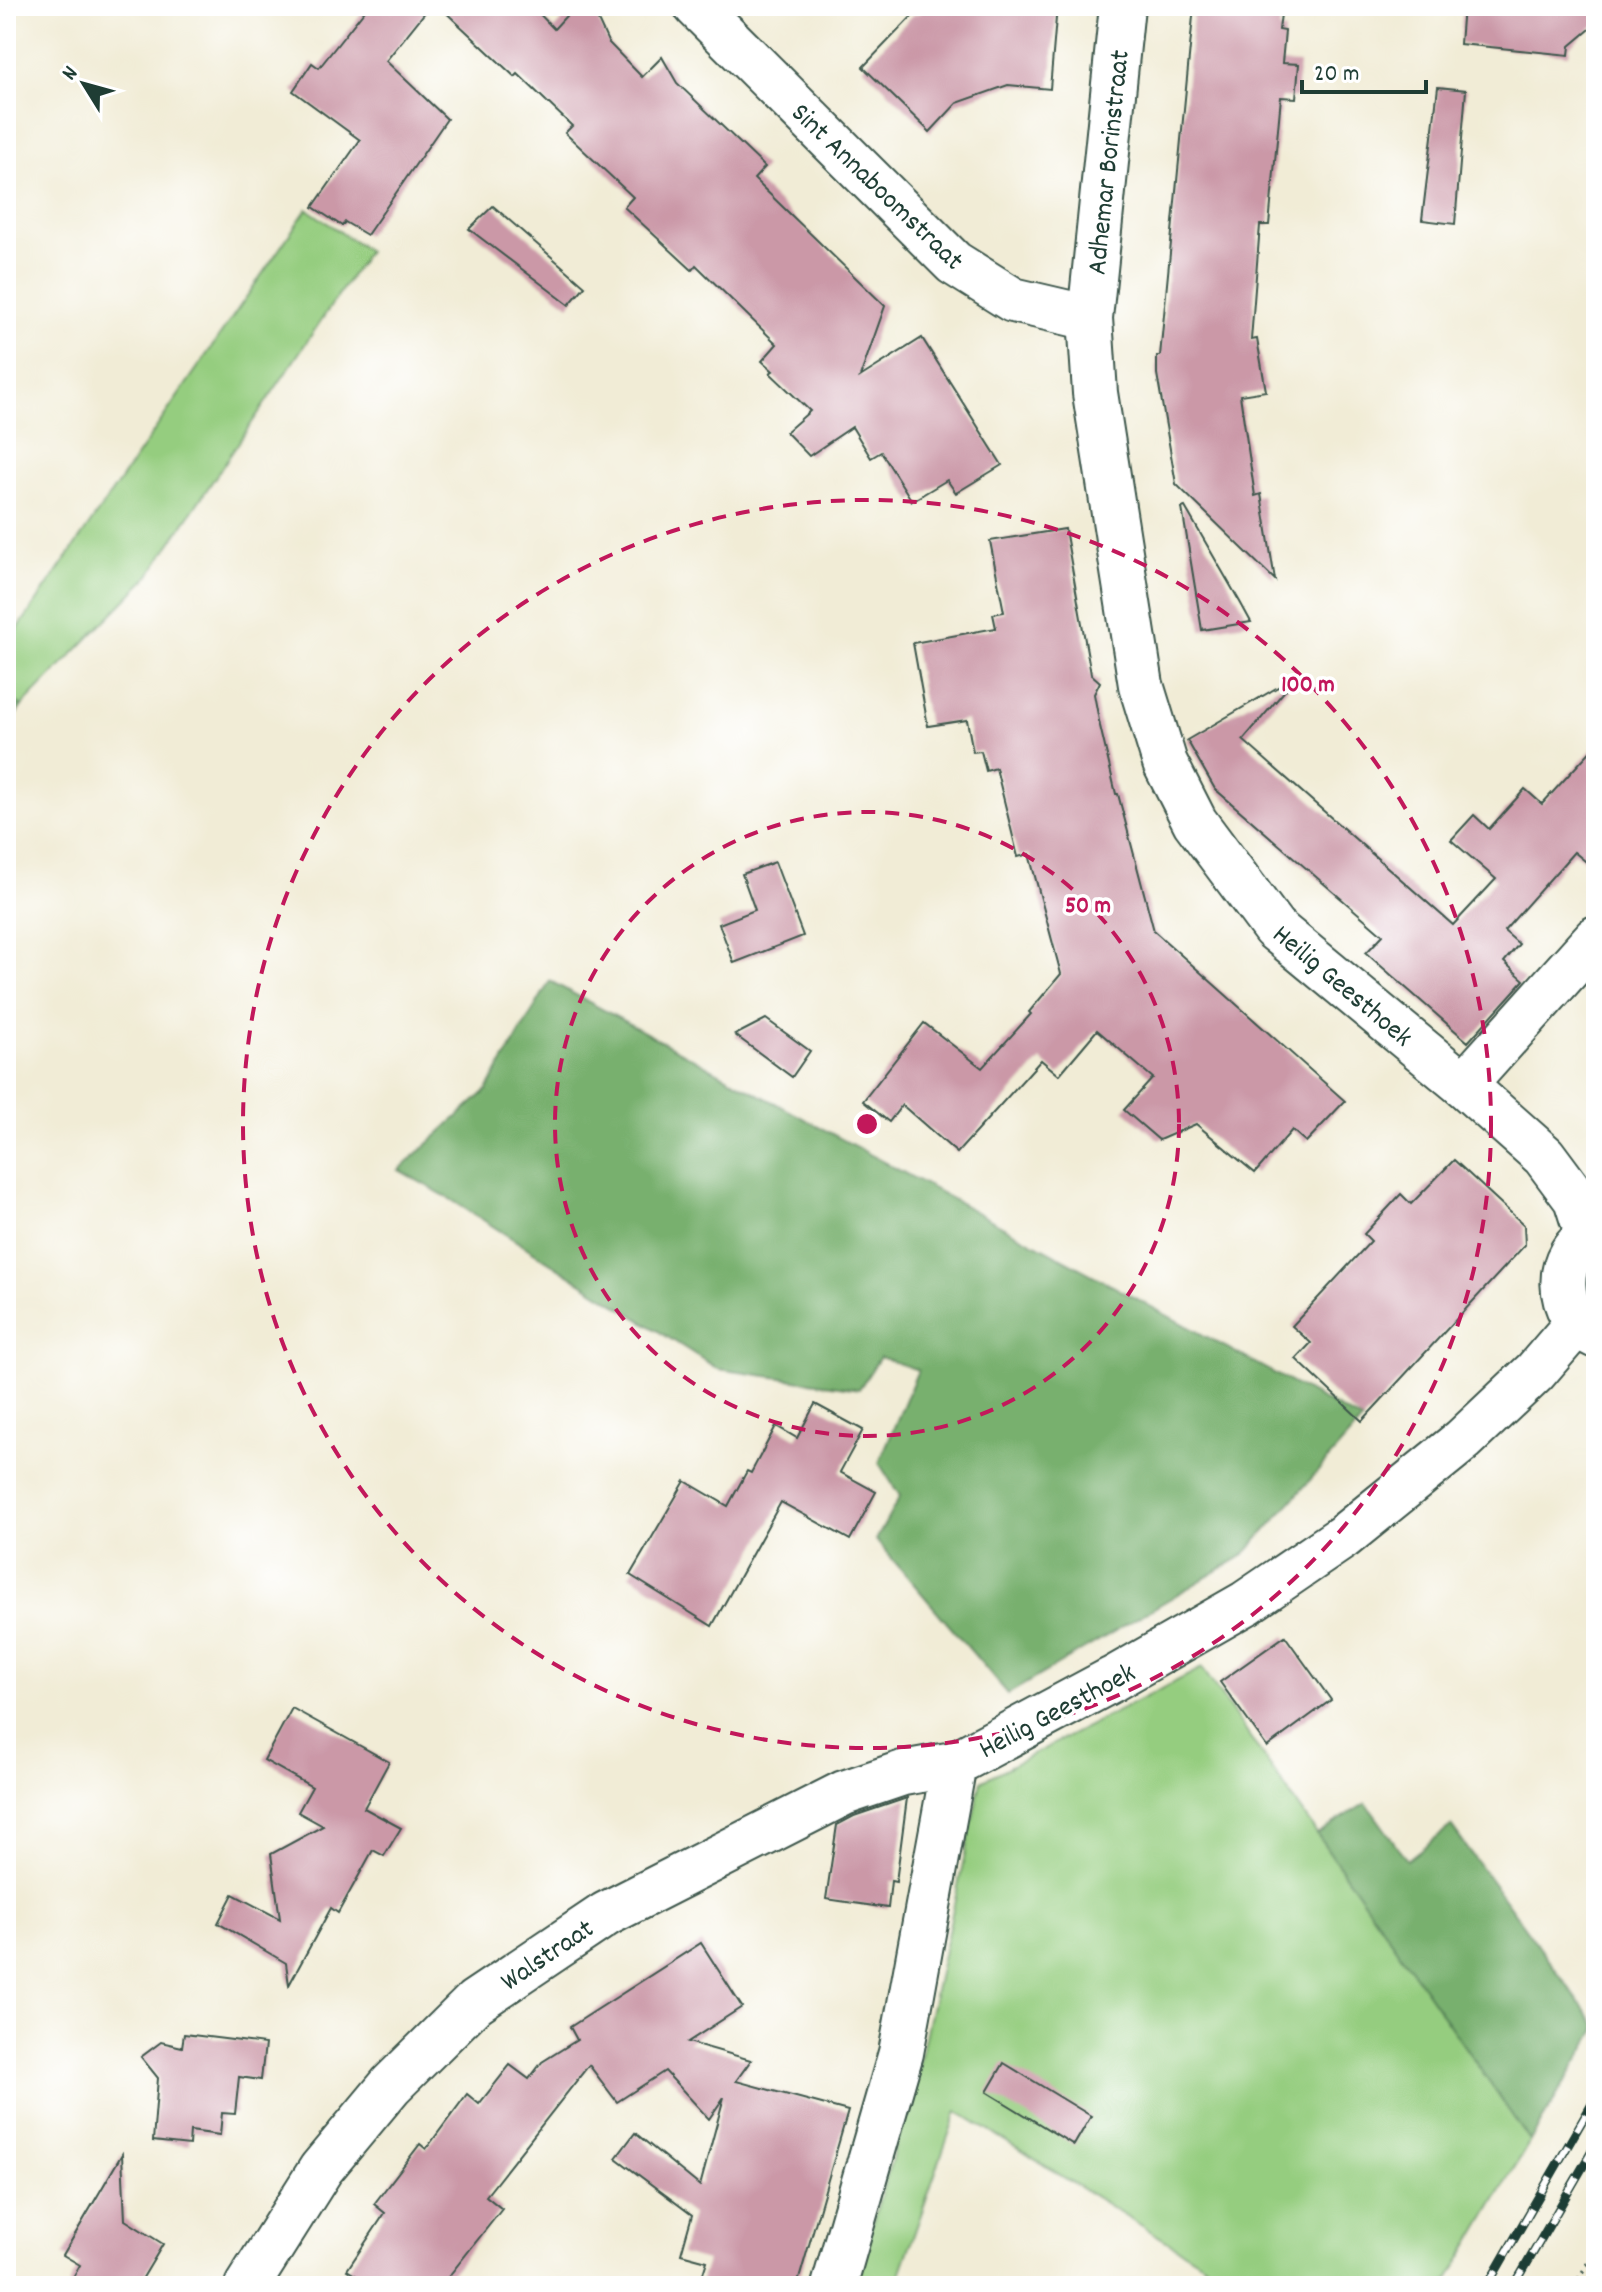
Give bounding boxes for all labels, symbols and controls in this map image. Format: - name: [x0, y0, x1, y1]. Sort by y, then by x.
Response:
- north arrow: [44, 44, 124, 124]
- scale bar: [1302, 44, 1426, 94]
- street label: Adhemar Borinstraat: [1079, 48, 1143, 277]
- text: 20 m: [1314, 58, 1360, 92]
- text: N: [55, 60, 87, 88]
- street label: Sint Annaboomstraat: [780, 95, 971, 282]
- text: 100 m: [1281, 669, 1335, 703]
- text: 50 m: [1065, 890, 1111, 924]
- street label: Heilig Geesthoek: [1262, 917, 1420, 1059]
- centre of rings: [853, 1110, 881, 1138]
- street label: Heilig Geesthoek: [973, 1655, 1144, 1772]
- street label: Walstraat: [494, 1911, 603, 2003]

